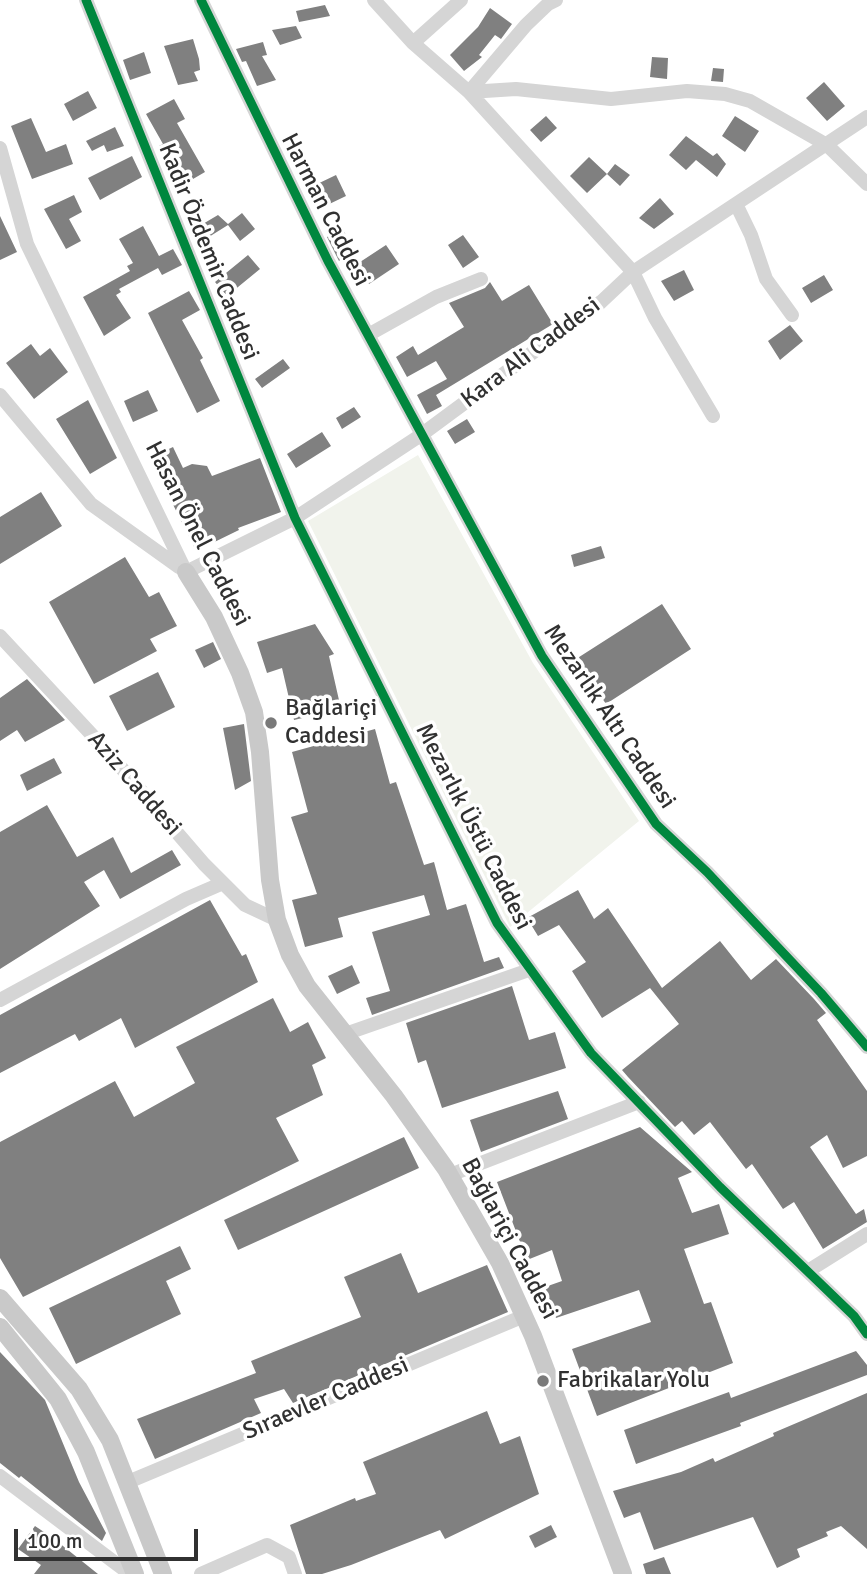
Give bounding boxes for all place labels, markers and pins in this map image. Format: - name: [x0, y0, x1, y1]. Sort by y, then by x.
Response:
- place label: Bağlariçi Caddesi: [285, 695, 377, 751]
- marker: Bağlariçi Caddesi: [263, 715, 279, 731]
- place label: Fabrikalar Yolu: [557, 1367, 710, 1395]
- marker: Fabrikalar Yolu: [535, 1373, 551, 1389]

